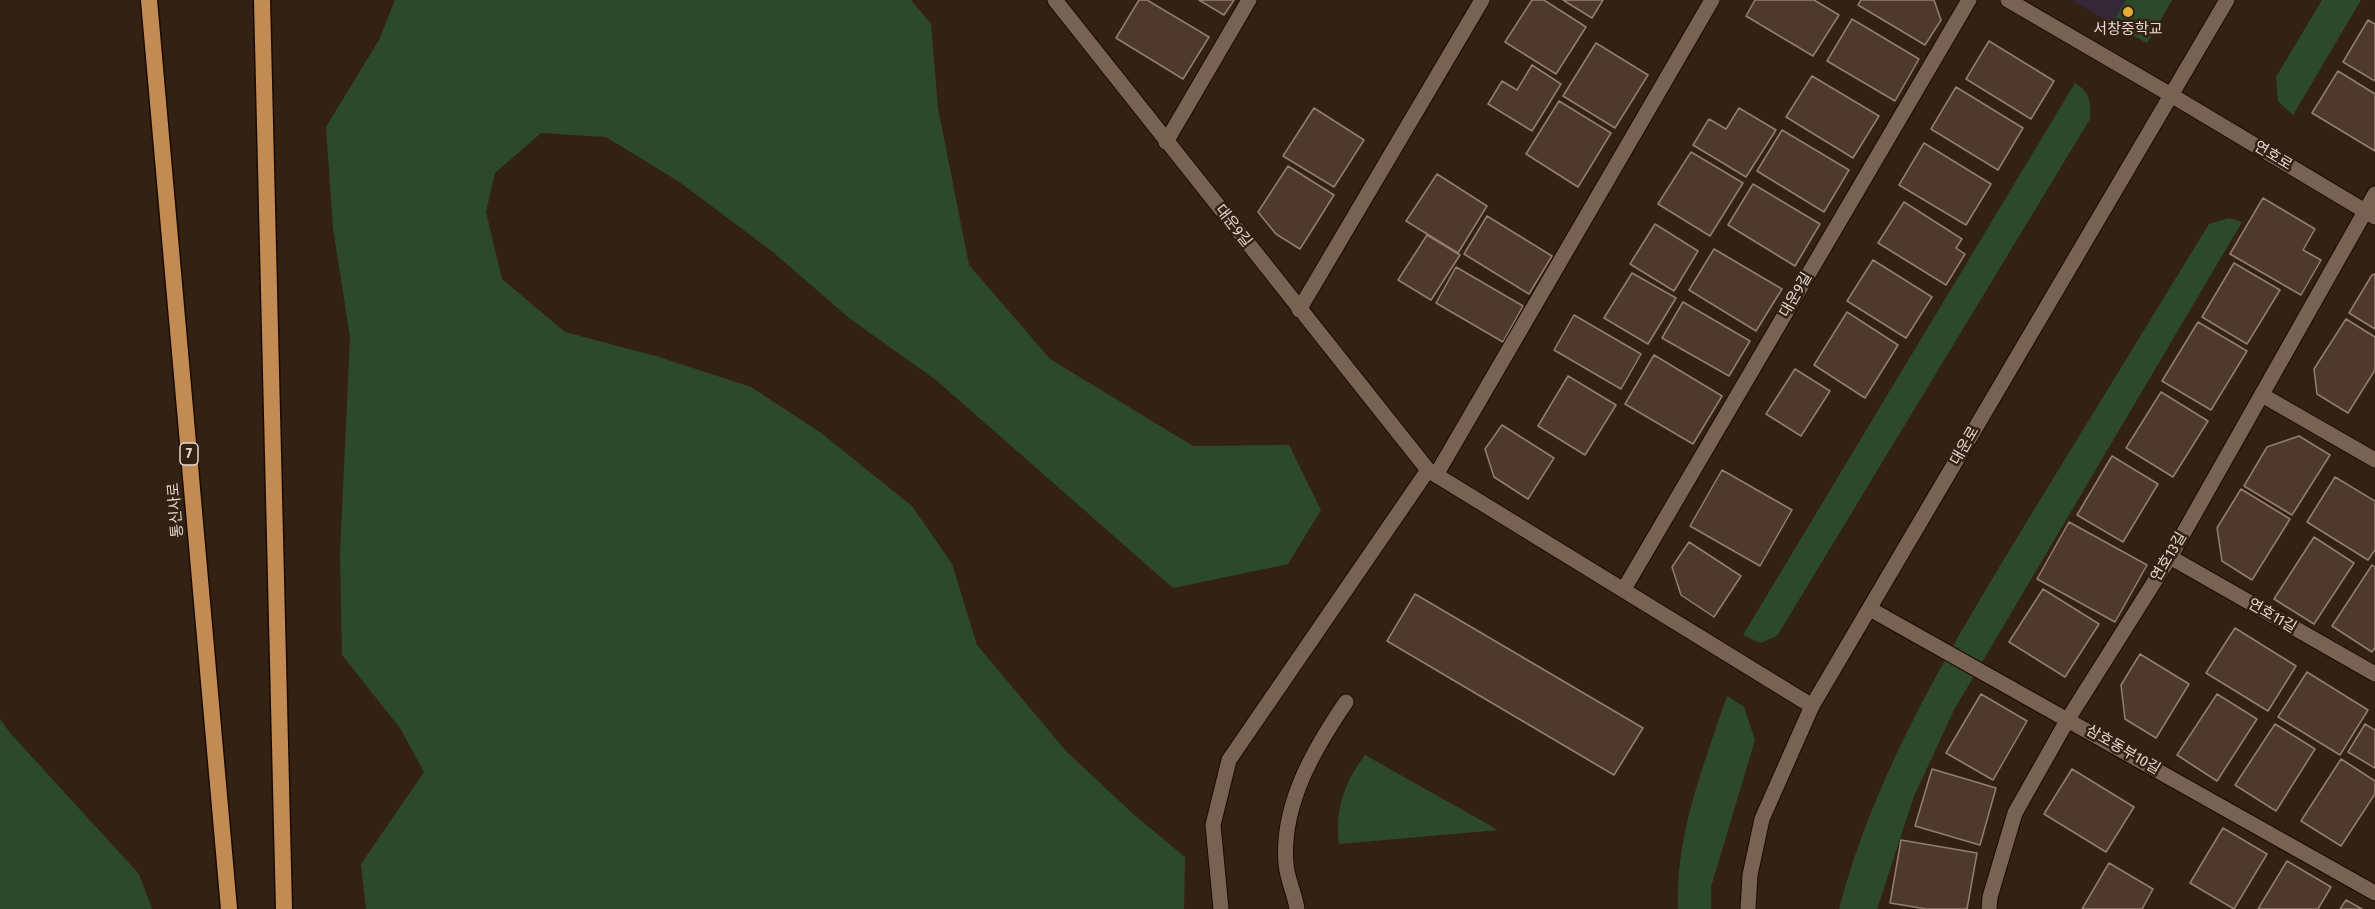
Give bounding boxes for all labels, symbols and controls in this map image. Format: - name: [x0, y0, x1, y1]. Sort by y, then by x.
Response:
- marker: 서창중학교: [2121, 5, 2135, 19]
- place label: 서창중학교: [2094, 21, 2162, 39]
- street label: 연호로: [2251, 138, 2295, 174]
- street label: 대운9길: [1211, 201, 1255, 251]
- street label: 대운9길: [1776, 269, 1816, 321]
- street label: 대운로: [1947, 424, 1983, 468]
- road number: 7: [180, 443, 198, 465]
- street label: 통신사로: [165, 482, 187, 538]
- street label: 연호13길: [2147, 529, 2191, 585]
- street label: 연호11길: [2245, 595, 2299, 637]
- street label: 삼호동부10길: [2083, 722, 2163, 778]

